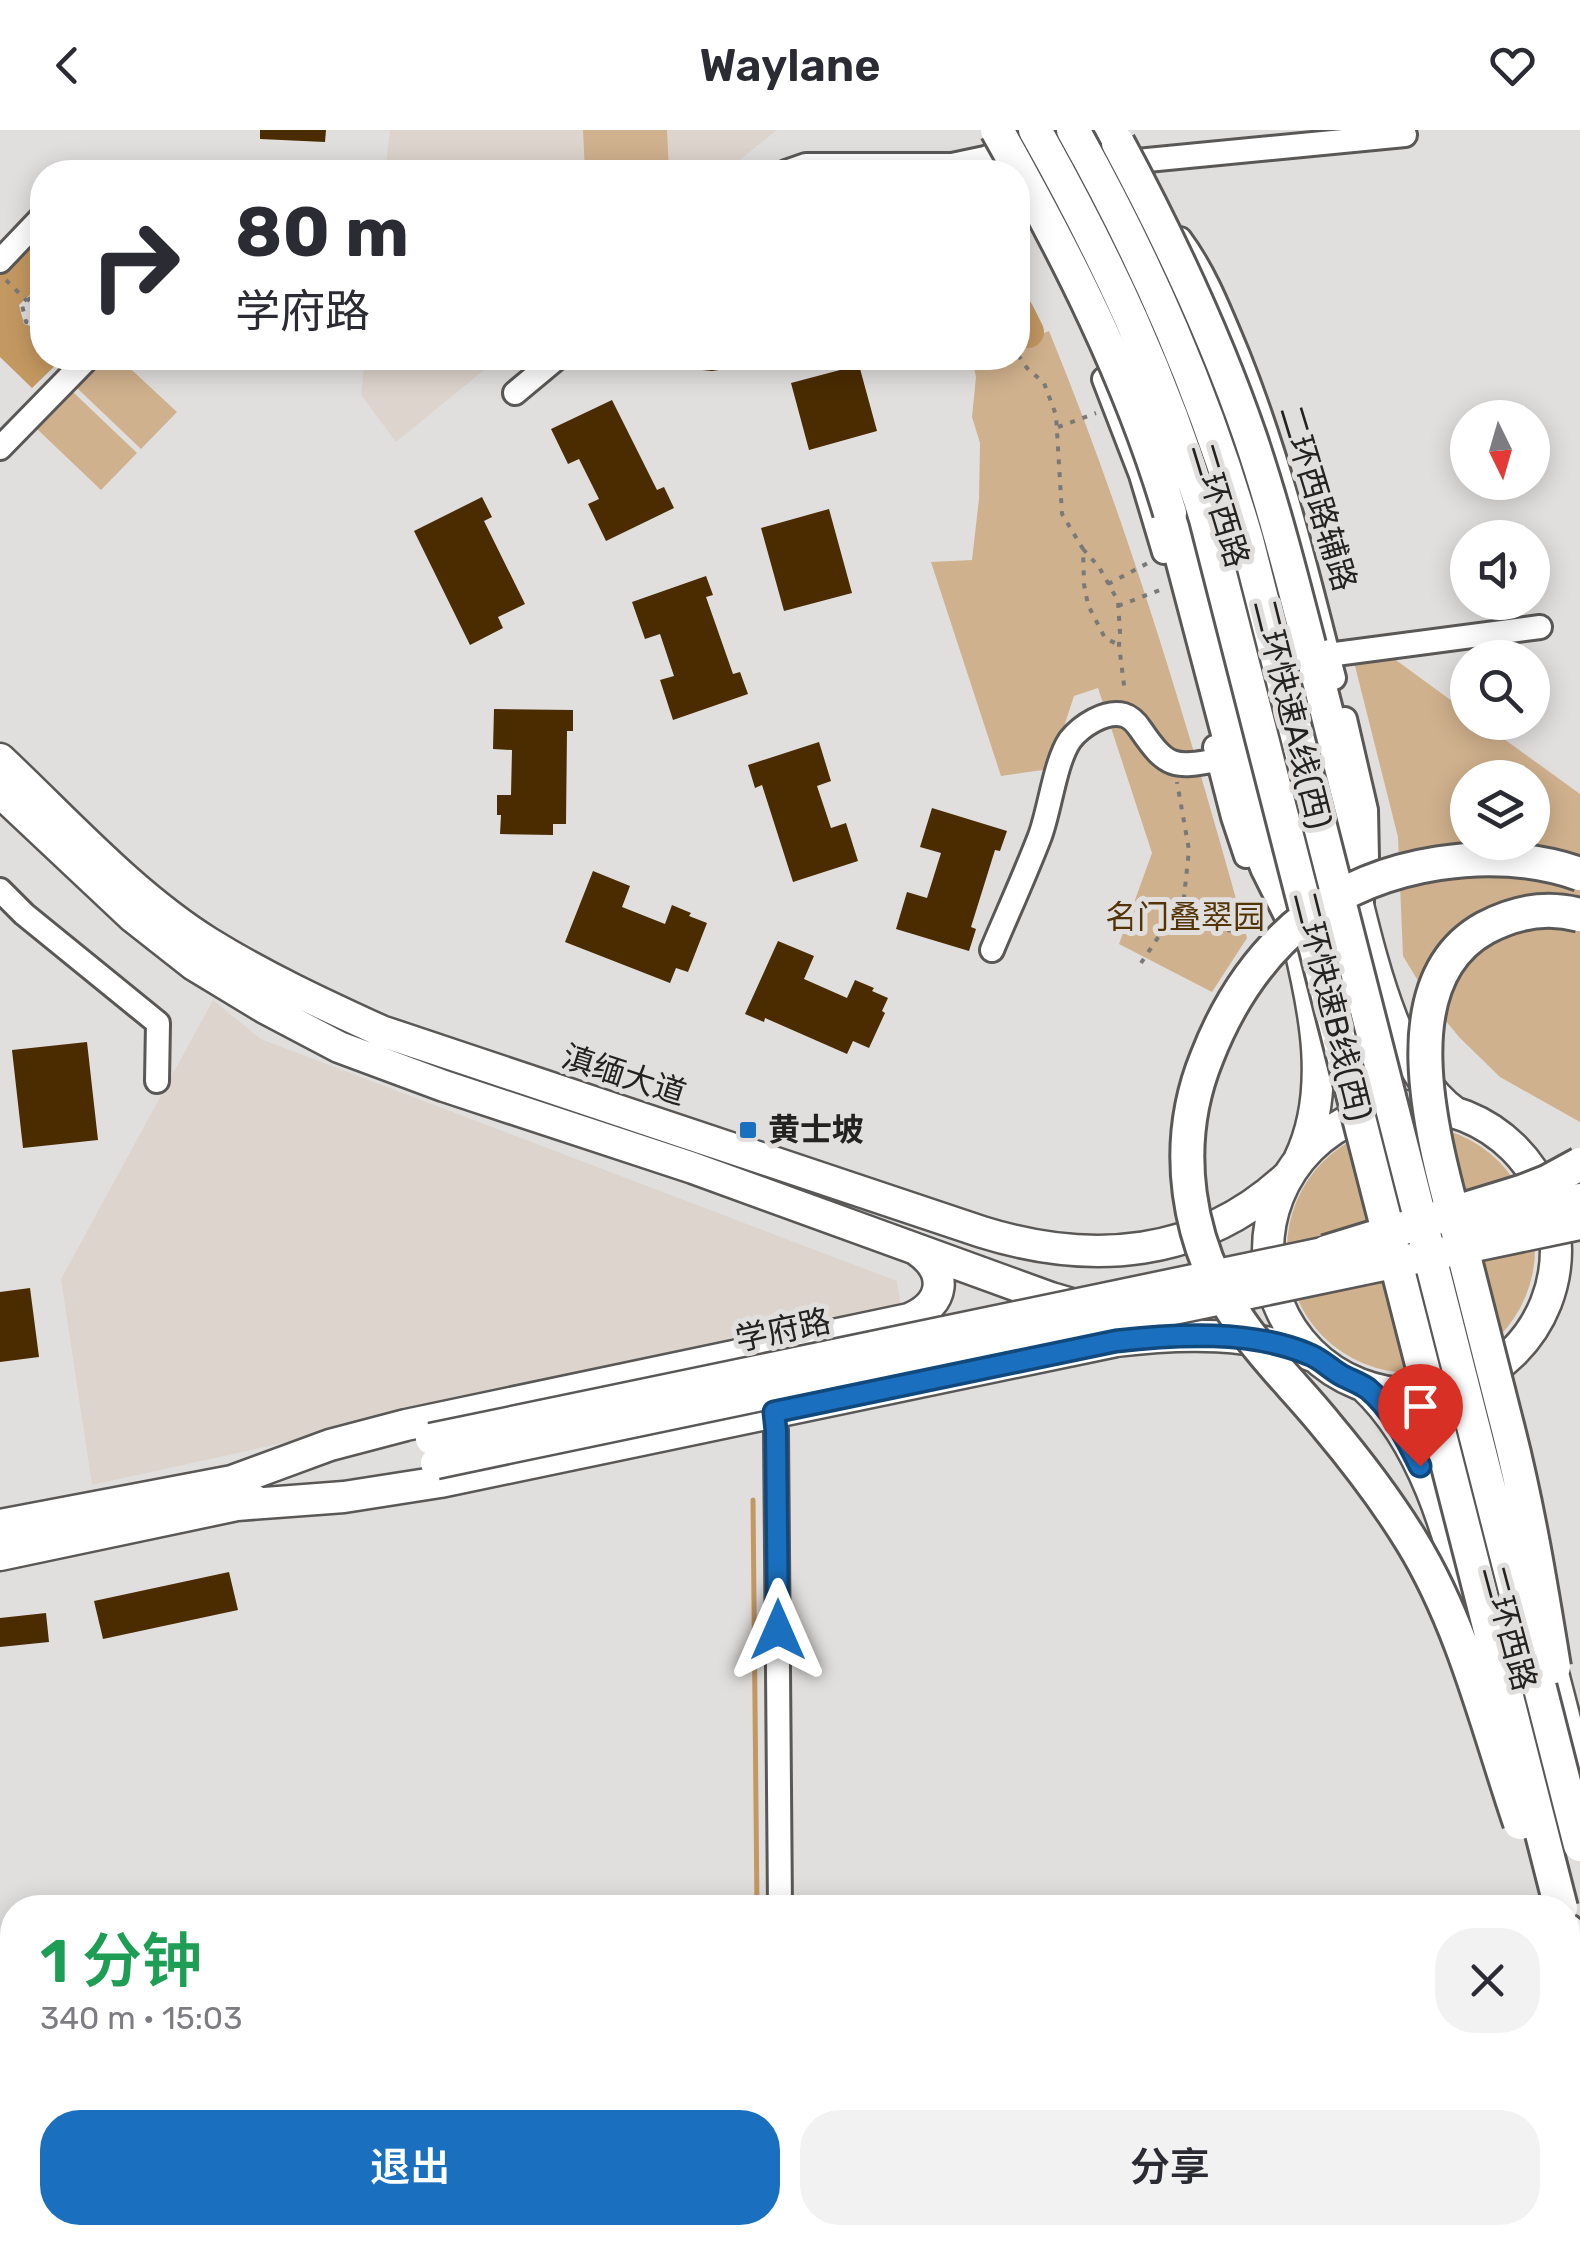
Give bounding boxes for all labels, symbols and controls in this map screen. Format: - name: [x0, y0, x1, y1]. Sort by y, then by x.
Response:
- icon: back: [40, 38, 95, 93]
- icon: heart: [1485, 38, 1540, 93]
- text: Waylane: [699, 39, 881, 92]
- text: 80 m: [235, 191, 409, 274]
- icon: right: [70, 200, 200, 330]
- text: 学府路: [235, 285, 370, 338]
- north arrow: [1450, 400, 1550, 500]
- map controls: [1450, 400, 1550, 860]
- street label: 二环西路辅路: [1272, 401, 1364, 595]
- street label: 二环西路: [1183, 438, 1257, 572]
- button: sound: [1450, 520, 1550, 620]
- street label: 二环快速A线(西): [1245, 595, 1339, 833]
- button: search: [1450, 640, 1550, 740]
- button: layers: [1450, 760, 1550, 860]
- street label: 二环快速B线(西): [1285, 887, 1379, 1125]
- park label: 名门叠翠园: [1105, 898, 1265, 936]
- street label: 滇缅大道: [557, 1037, 691, 1113]
- place label: 黄士坡: [768, 1111, 864, 1149]
- marker: 黄士坡: [737, 1119, 759, 1141]
- street label: 学府路: [732, 1301, 834, 1359]
- pin: [1378, 1364, 1463, 1467]
- icon: arrive: [1393, 1379, 1448, 1434]
- street label: 二环西路: [1474, 1561, 1544, 1695]
- position arrow: [726, 1578, 830, 1682]
- text: 1 分钟: [40, 1926, 202, 1997]
- button: close: [1435, 1928, 1540, 2033]
- text: 340 m · 15:03: [40, 1999, 242, 2037]
- button: 退出: [40, 2110, 780, 2225]
- button: 分享: [800, 2110, 1540, 2225]

